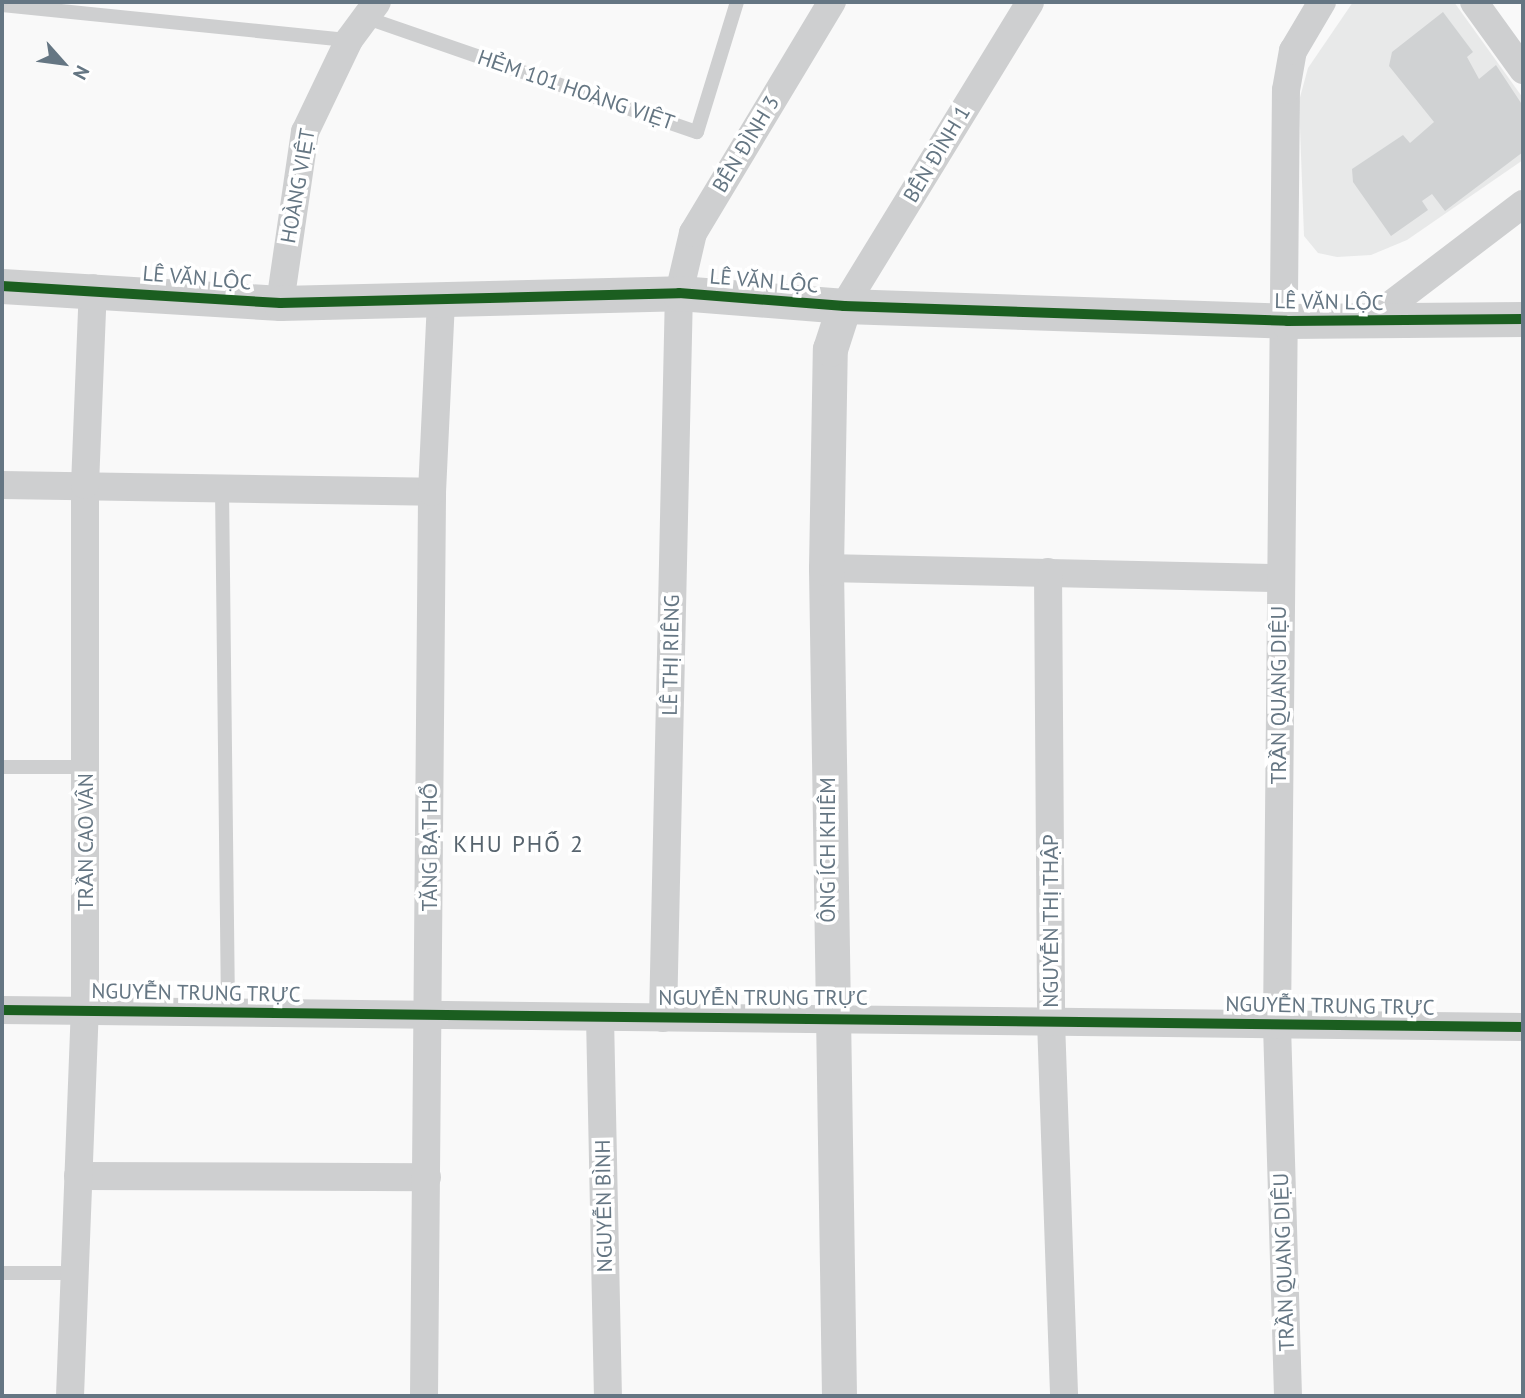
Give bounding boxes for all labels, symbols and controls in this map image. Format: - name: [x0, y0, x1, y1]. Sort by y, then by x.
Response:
- north arrow: [28, 28, 98, 98]
- street label: HẺM 101 HOÀNG VIỆT: [474, 44, 678, 136]
- text: N: [68, 62, 95, 84]
- street label: BẾN ĐÌNH 3: [707, 91, 785, 197]
- street label: BẾN ĐÌNH 1: [898, 101, 976, 207]
- street label: HOÀNG VIỆT: [275, 126, 321, 246]
- street label: LÊ VĂN LỘC: [141, 261, 253, 295]
- street label: LÊ VĂN LỘC: [708, 264, 820, 298]
- street label: LÊ VĂN LỘC: [1274, 288, 1384, 316]
- street label: LÊ THỊ RIÊNG: [657, 594, 685, 716]
- street label: TRẦN QUANG DIỆU: [1266, 606, 1292, 784]
- street label: TRẦN CAO VÂN: [73, 773, 99, 911]
- street label: ÔNG ÍCH KHIÊM: [815, 777, 841, 923]
- street label: TĂNG BẠT HỔ: [417, 782, 443, 912]
- district label: KHU PHỐ 2: [454, 830, 584, 858]
- street label: NGUYỄN THỊ THẬP: [1038, 834, 1064, 1008]
- street label: NGUYỄN TRUNG TRỰC: [90, 979, 302, 1007]
- street label: NGUYỄN TRUNG TRỰC: [658, 985, 868, 1011]
- street label: NGUYỄN TRUNG TRỰC: [1224, 992, 1436, 1020]
- street label: NGUYỄN BÌNH: [590, 1139, 618, 1273]
- street label: TRẦN QUANG DIỆU: [1268, 1172, 1300, 1352]

